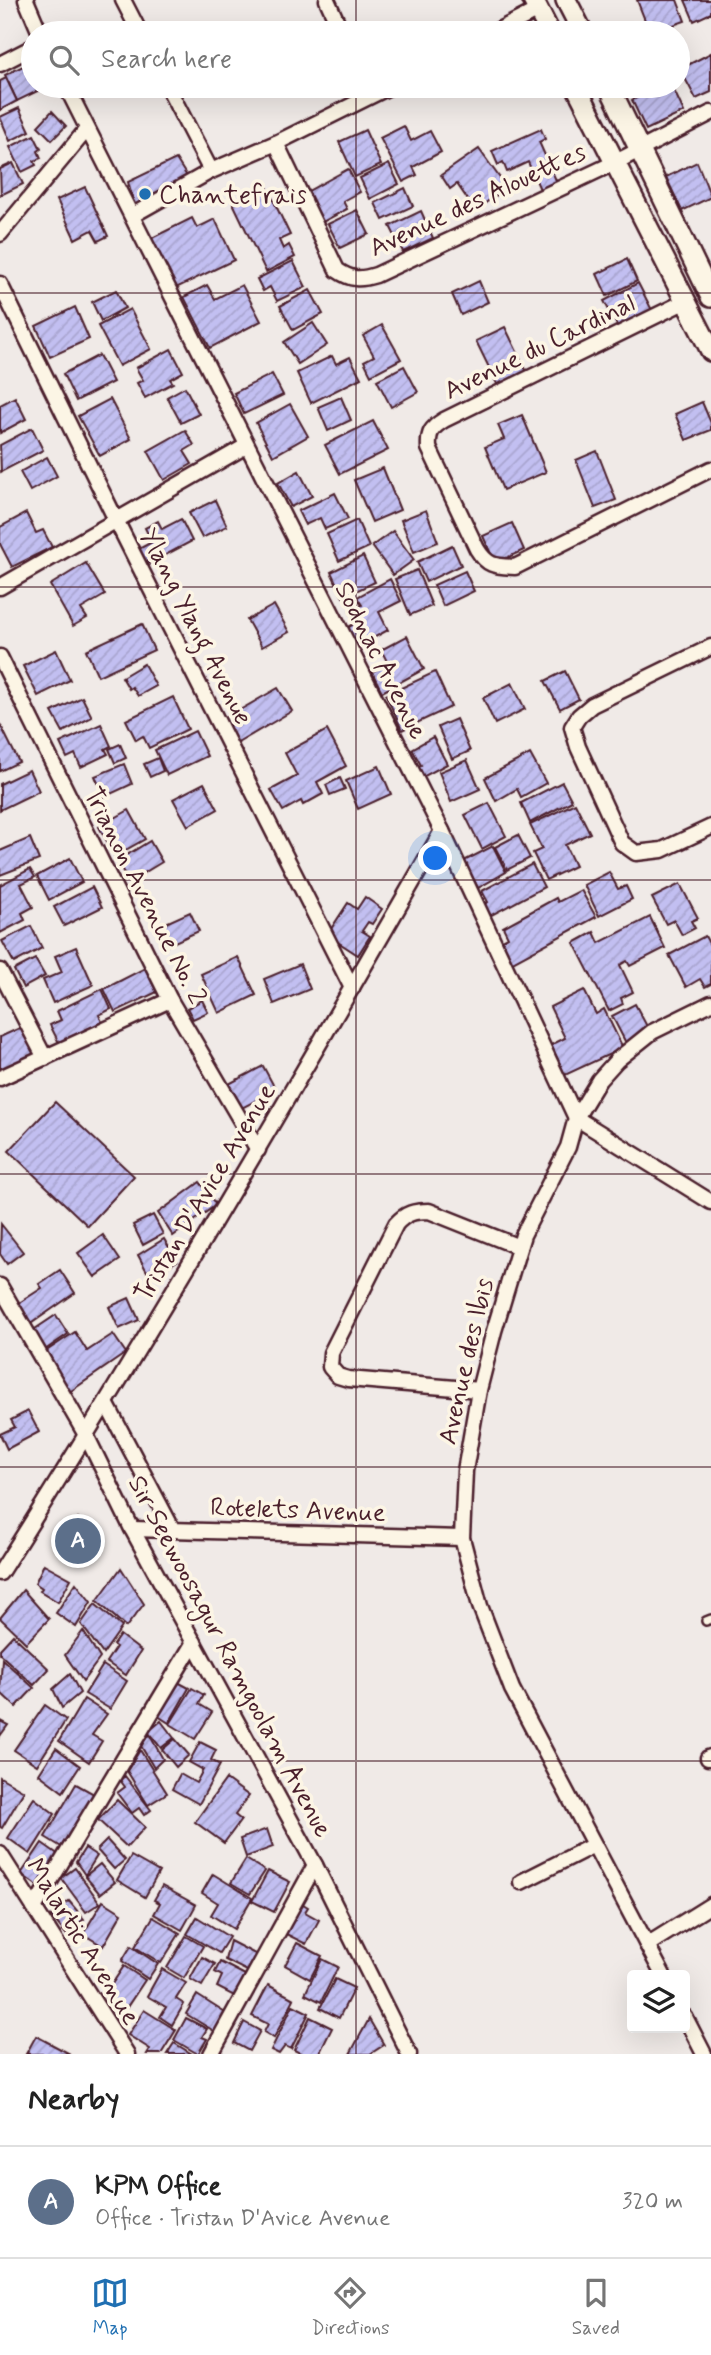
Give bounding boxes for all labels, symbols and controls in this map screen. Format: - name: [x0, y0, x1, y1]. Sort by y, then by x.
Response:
- search box: [21, 21, 690, 98]
- icon: search: [45, 41, 83, 79]
- text: Search here: [101, 43, 232, 77]
- street label: Avenue des Alouettes: [364, 136, 592, 266]
- place label: Chantefrais: [159, 179, 307, 213]
- marker: Chantefrais: [137, 186, 153, 202]
- street label: Avenue du Cardinal: [439, 287, 641, 409]
- street label: Ylang Ylang Avenue: [128, 523, 260, 732]
- street label: Sodnac Avenue: [326, 576, 435, 746]
- street label: Trianon Avenue No. 2: [75, 782, 214, 1010]
- your location: [418, 841, 452, 875]
- street label: Tristan D'Avice Avenue: [127, 1077, 285, 1309]
- street label: Avenue des Ibis: [431, 1275, 503, 1448]
- street label: Sir Seewoosagur Ramgoolam Avenue: [117, 1470, 339, 1845]
- street label: Rotelets Avenue: [210, 1491, 386, 1531]
- pin: A: [55, 1515, 101, 1567]
- street label: Malartic Avenue: [17, 1852, 147, 2032]
- map controls: [627, 1970, 690, 2033]
- button: layers: [627, 1970, 690, 2033]
- text: Nearby: [28, 2080, 119, 2119]
- text: KPM Office: [95, 2170, 221, 2204]
- text: A: [43, 2187, 59, 2217]
- text: 320 m: [622, 2187, 683, 2217]
- text: Office · Tristan D'Avice Avenue: [95, 2204, 390, 2234]
- tab: Map: [91, 2274, 129, 2341]
- tab: Directions: [311, 2274, 390, 2341]
- tab: Saved: [572, 2274, 620, 2341]

